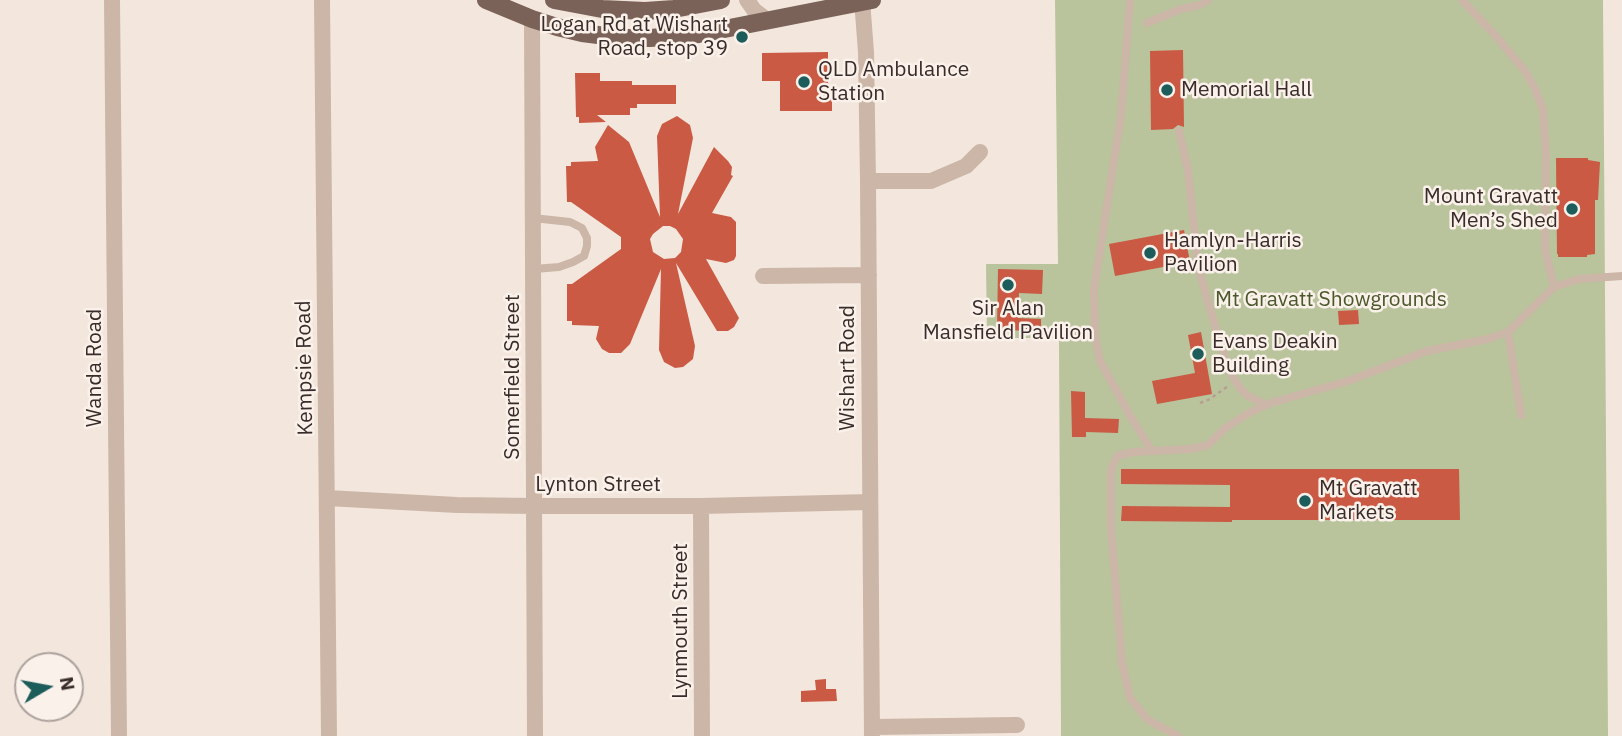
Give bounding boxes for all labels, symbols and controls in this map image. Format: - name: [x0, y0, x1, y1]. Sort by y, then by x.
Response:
- place label: Logan Rd at Wishart Road, stop 39: [541, 12, 728, 62]
- marker: Logan Rd at Wishart Road, stop 39: [734, 29, 750, 45]
- place label: QLD Ambulance Station: [818, 57, 969, 107]
- marker: QLD Ambulance Station: [796, 74, 812, 90]
- place label: Memorial Hall: [1181, 77, 1312, 103]
- marker: Memorial Hall: [1159, 82, 1175, 98]
- place label: Mount Gravatt Men’s Shed: [1424, 184, 1558, 234]
- marker: Mount Gravatt Men’s Shed: [1564, 201, 1580, 217]
- place label: Hamlyn-Harris Pavilion: [1164, 228, 1302, 278]
- marker: Hamlyn-Harris Pavilion: [1142, 245, 1158, 261]
- marker: Sir Alan Mansfield Pavilion: [1000, 277, 1016, 293]
- park label: Mt Gravatt Showgrounds: [1215, 287, 1447, 313]
- street label: Somerfield Street: [500, 294, 526, 460]
- place label: Sir Alan Mansfield Pavilion: [923, 296, 1093, 346]
- street label: Kempsie Road: [291, 300, 319, 436]
- street label: Wishart Road: [835, 305, 861, 431]
- street label: Wanda Road: [82, 309, 108, 427]
- place label: Evans Deakin Building: [1212, 329, 1338, 379]
- marker: Evans Deakin Building: [1190, 346, 1206, 362]
- street label: Lynton Street: [535, 472, 661, 498]
- place label: Mt Gravatt Markets: [1319, 476, 1418, 526]
- marker: Mt Gravatt Markets: [1297, 493, 1313, 509]
- street label: Lynmouth Street: [668, 543, 694, 699]
- north arrow: [14, 652, 84, 722]
- text: N: [55, 675, 81, 693]

